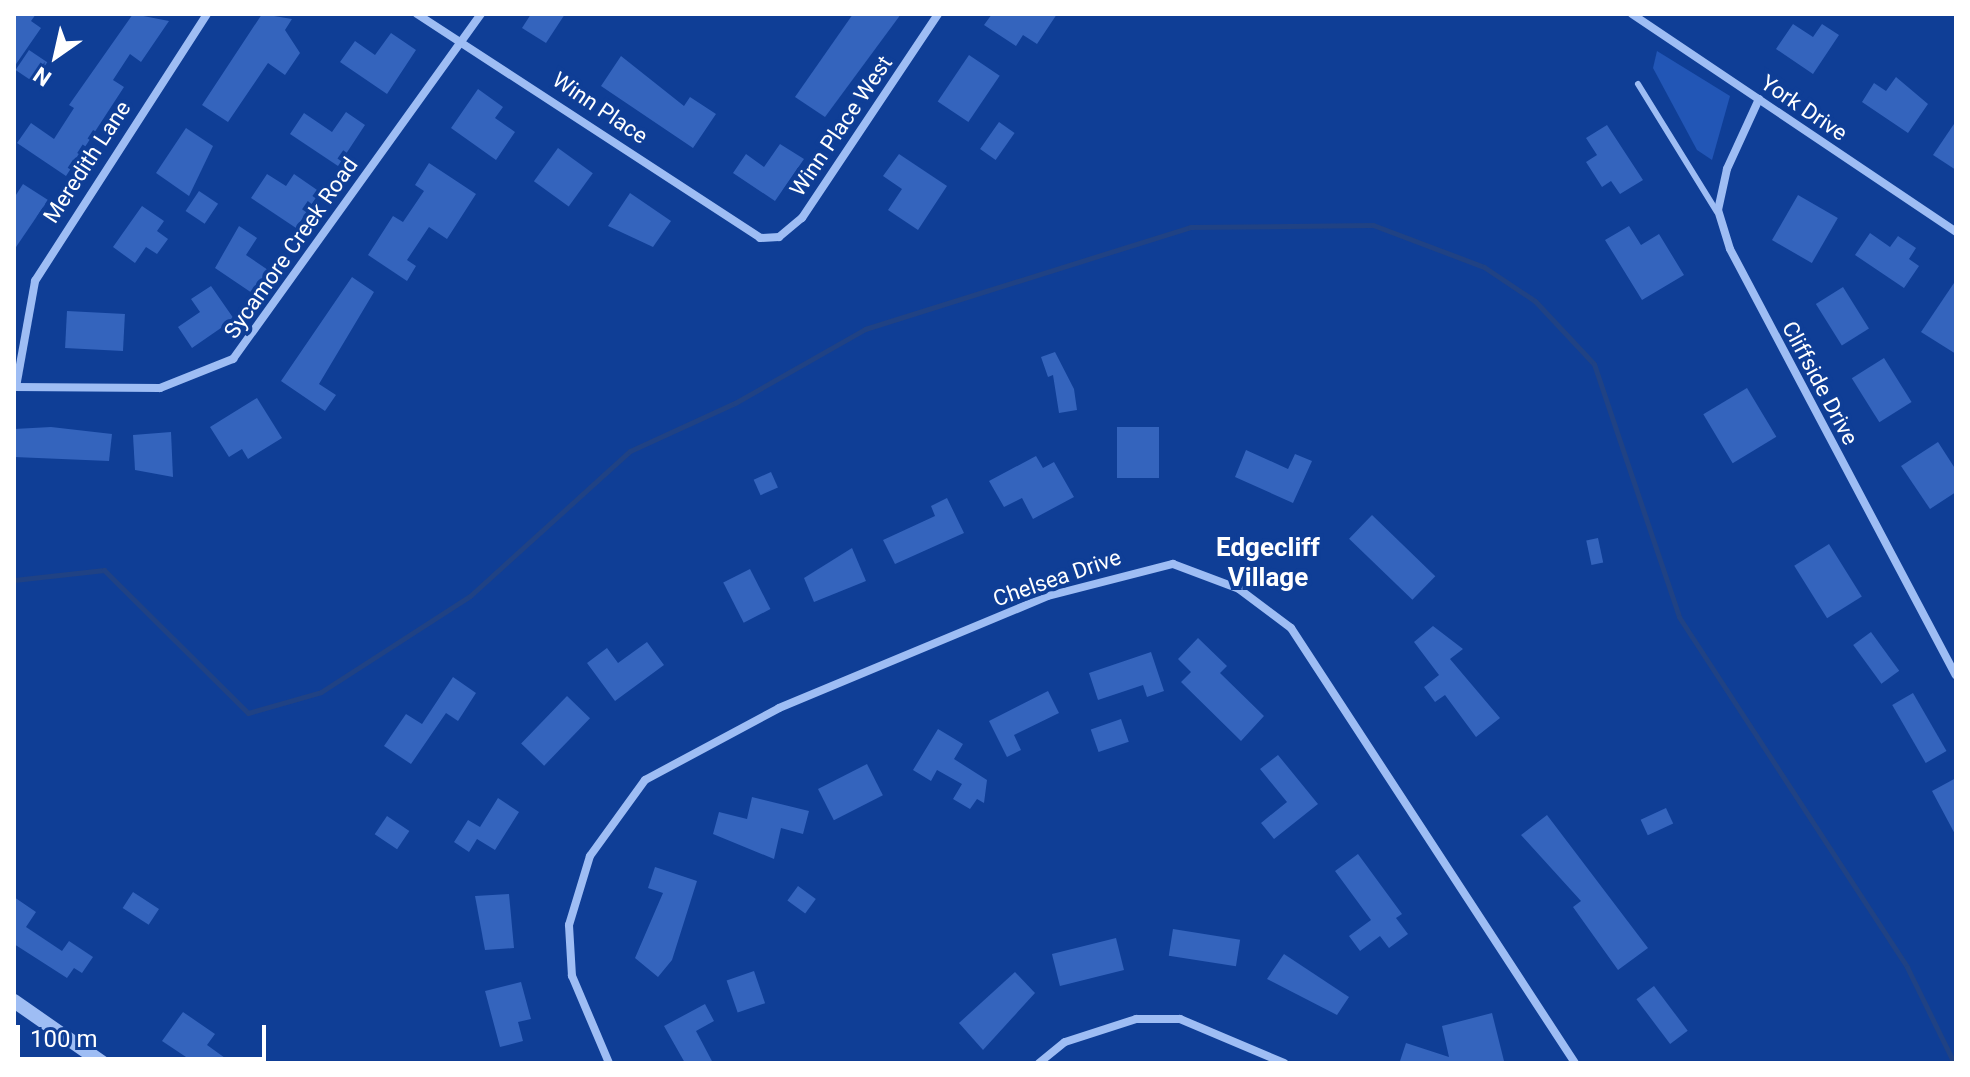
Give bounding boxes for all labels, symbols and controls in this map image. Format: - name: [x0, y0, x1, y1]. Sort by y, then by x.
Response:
- north arrow: [16, 16, 96, 96]
- street label: Winn Place West: [784, 51, 898, 201]
- text: N: [29, 62, 56, 91]
- street label: Winn Place: [547, 67, 653, 149]
- street label: York Drive: [1756, 70, 1852, 146]
- street label: Meredith Lane: [38, 96, 136, 228]
- street label: Sycamore Creek Road: [219, 152, 363, 344]
- street label: Cliffside Drive: [1776, 317, 1864, 449]
- district label: Edgecliff Village: [1216, 532, 1320, 594]
- street label: Chelsea Drive: [990, 544, 1124, 612]
- scale bar: [20, 1009, 270, 1059]
- text: 100 m: [30, 1025, 97, 1053]

